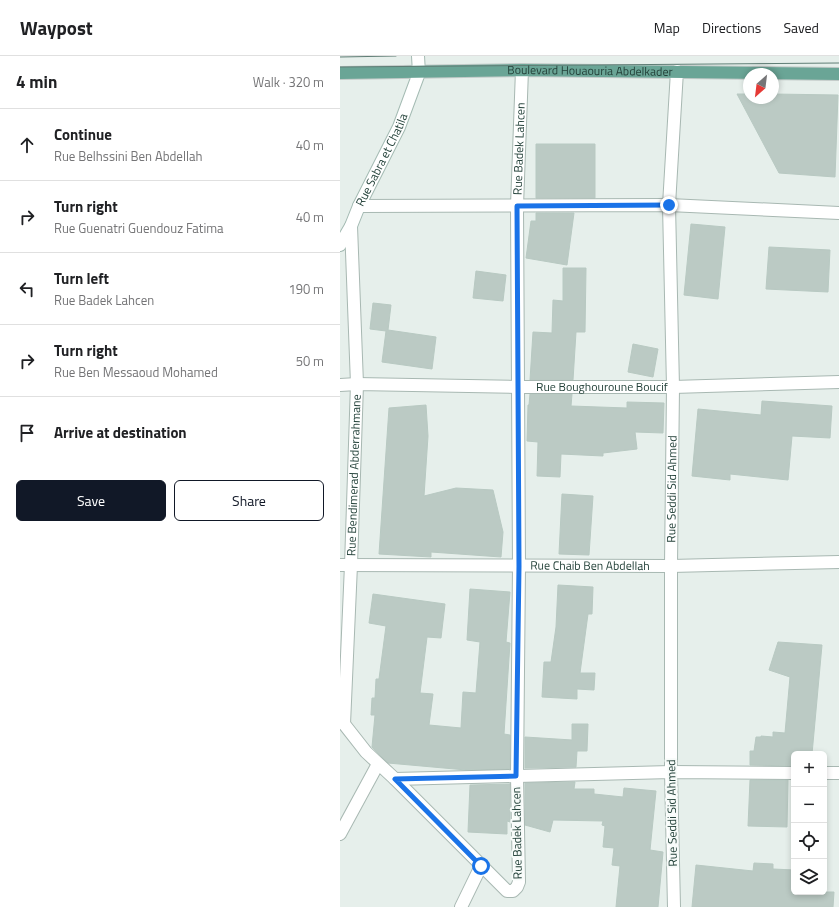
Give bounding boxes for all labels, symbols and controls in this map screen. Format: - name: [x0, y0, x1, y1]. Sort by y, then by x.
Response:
- text: Waypost: [20, 13, 93, 42]
- text: Map: [654, 17, 680, 38]
- text: Directions: [702, 17, 761, 38]
- text: Saved: [783, 17, 819, 38]
- street label: Boulevard Houaouria Abdelkader: [507, 60, 673, 81]
- north arrow: [743, 68, 779, 104]
- text: 4 min: [16, 69, 57, 95]
- text: Walk · 320 m: [253, 72, 324, 92]
- street label: Rue Badek Lahcen: [507, 102, 530, 195]
- street label: Rue Sabra et Chatila: [350, 111, 412, 209]
- text: Continue: [54, 123, 112, 146]
- icon: ahead: [16, 134, 38, 156]
- text: 40 m: [296, 135, 324, 155]
- text: Rue Belhssini Ben Abdellah: [54, 146, 202, 166]
- text: Turn right: [54, 195, 118, 218]
- route end: [660, 196, 678, 214]
- icon: right: [16, 206, 38, 228]
- text: 40 m: [296, 207, 324, 227]
- text: Rue Guenatri Guendouz Fatima: [54, 218, 224, 238]
- text: Turn left: [54, 267, 109, 290]
- icon: left: [16, 278, 38, 300]
- text: 190 m: [288, 279, 324, 299]
- text: Rue Badek Lahcen: [54, 290, 154, 310]
- text: Turn right: [54, 339, 118, 362]
- icon: right: [16, 350, 38, 372]
- text: 50 m: [296, 351, 324, 371]
- text: Rue Ben Messaoud Mohamed: [54, 362, 218, 382]
- street label: Rue Boughouroune Boucif: [536, 377, 668, 396]
- street label: Rue Bendimerad Abderrahmane: [341, 394, 366, 556]
- text: Arrive at destination: [54, 421, 187, 444]
- icon: arrive: [16, 422, 38, 444]
- street label: Rue Seddi Sid Ahmed: [661, 435, 681, 543]
- button: Save: [16, 480, 166, 521]
- button: Share: [174, 480, 324, 521]
- street label: Rue Chaib Ben Abdellah: [530, 556, 650, 575]
- map controls: [791, 751, 827, 895]
- button: +: [791, 751, 827, 787]
- street label: Rue Seddi Sid Ahmed: [661, 759, 682, 867]
- street label: Rue Badek Lahcen: [506, 787, 527, 879]
- button: −: [791, 787, 827, 823]
- button: locate: [791, 823, 827, 859]
- route start: [472, 857, 490, 875]
- button: layers: [791, 859, 827, 895]

